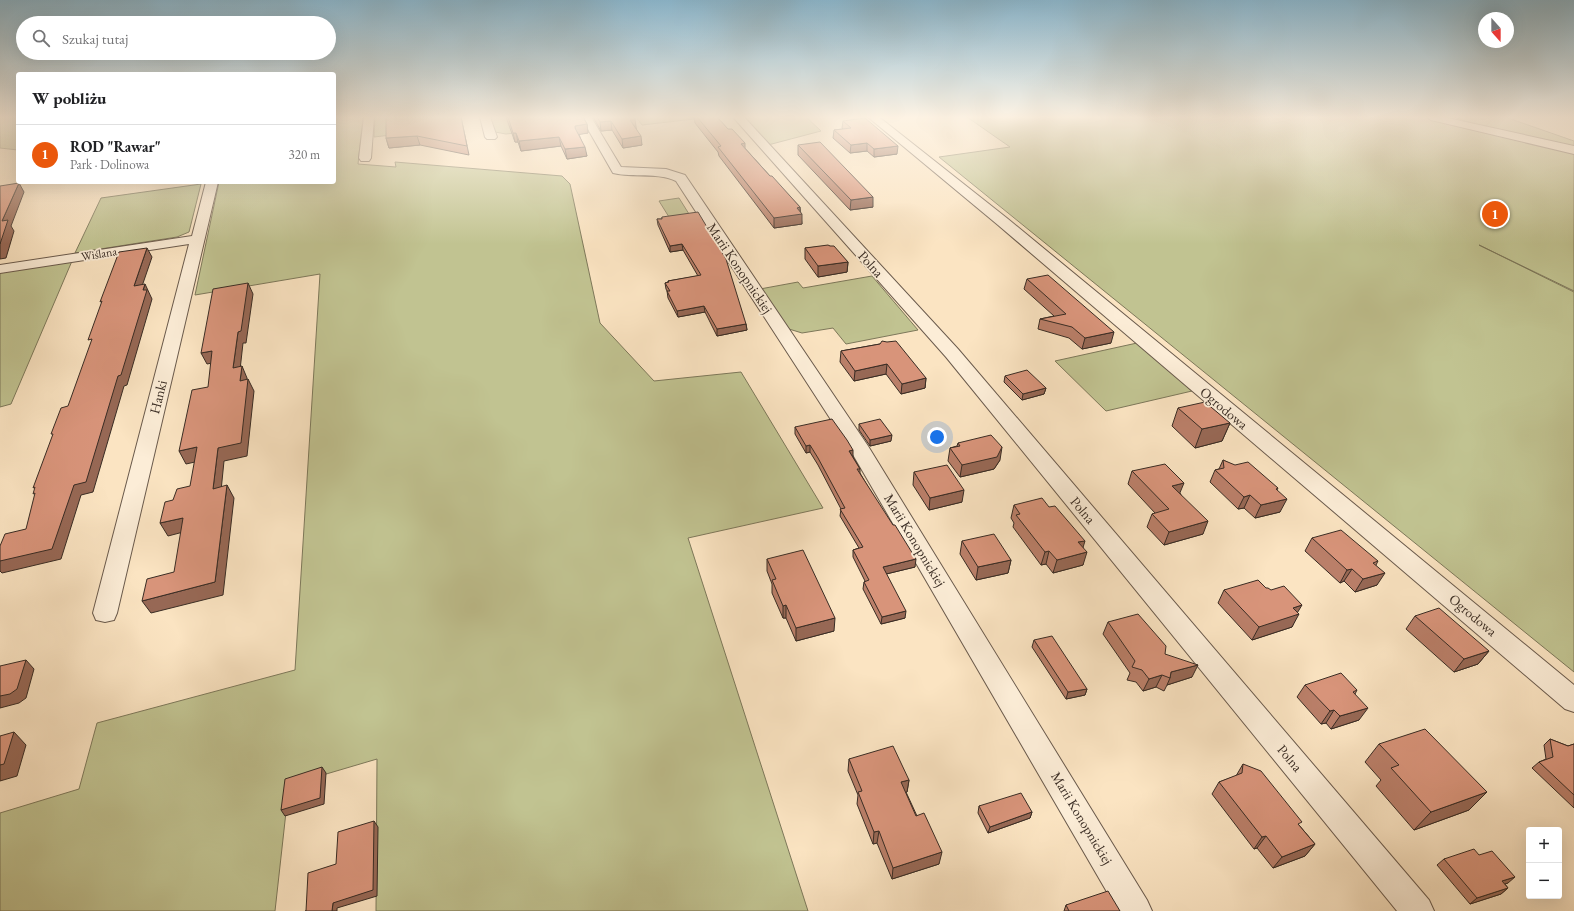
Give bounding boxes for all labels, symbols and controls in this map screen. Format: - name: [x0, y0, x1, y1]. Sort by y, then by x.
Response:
- north arrow: [1478, 12, 1514, 48]
- search box: [16, 16, 336, 60]
- icon: search: [30, 27, 52, 49]
- text: Szukaj tutaj: [62, 29, 128, 48]
- text: W pobliżu: [32, 87, 106, 109]
- text: ROD "Rawar": [70, 137, 161, 156]
- text: 1: [42, 146, 48, 163]
- text: 320 m: [289, 146, 320, 163]
- text: Park · Dolinowa: [70, 156, 149, 173]
- pin: 1: [1482, 199, 1508, 229]
- street label: Marii Konopnickiej: [703, 219, 777, 317]
- street label: Wiślana: [80, 243, 118, 265]
- street label: Polna: [854, 247, 888, 282]
- street label: Hanki: [145, 378, 171, 416]
- street label: Ogrodowa: [1196, 383, 1252, 434]
- your location: [927, 427, 947, 447]
- street label: Marii Konopnickiej: [880, 490, 950, 590]
- street label: Polna: [1066, 493, 1100, 528]
- street label: Ogrodowa: [1445, 590, 1501, 641]
- street label: Polna: [1273, 741, 1307, 776]
- street label: Marii Konopnickiej: [1047, 768, 1117, 868]
- map controls: [1526, 827, 1562, 899]
- button: +: [1526, 827, 1562, 863]
- button: −: [1526, 863, 1562, 899]

